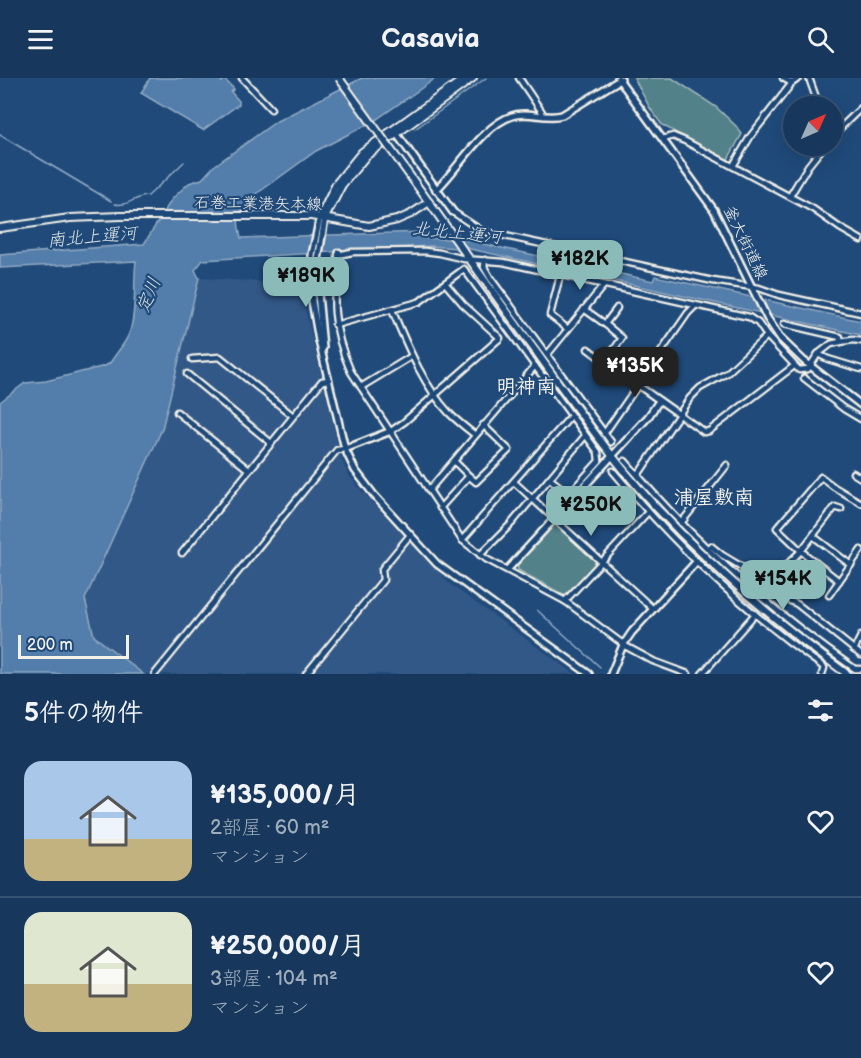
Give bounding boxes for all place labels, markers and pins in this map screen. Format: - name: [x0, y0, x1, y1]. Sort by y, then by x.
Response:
- pin: ¥182K: [538, 240, 622, 291]
- pin: ¥189K: [264, 257, 348, 308]
- pin: ¥135K: [593, 347, 677, 398]
- pin: ¥250K: [549, 486, 633, 537]
- pin: ¥154K: [741, 560, 825, 611]

